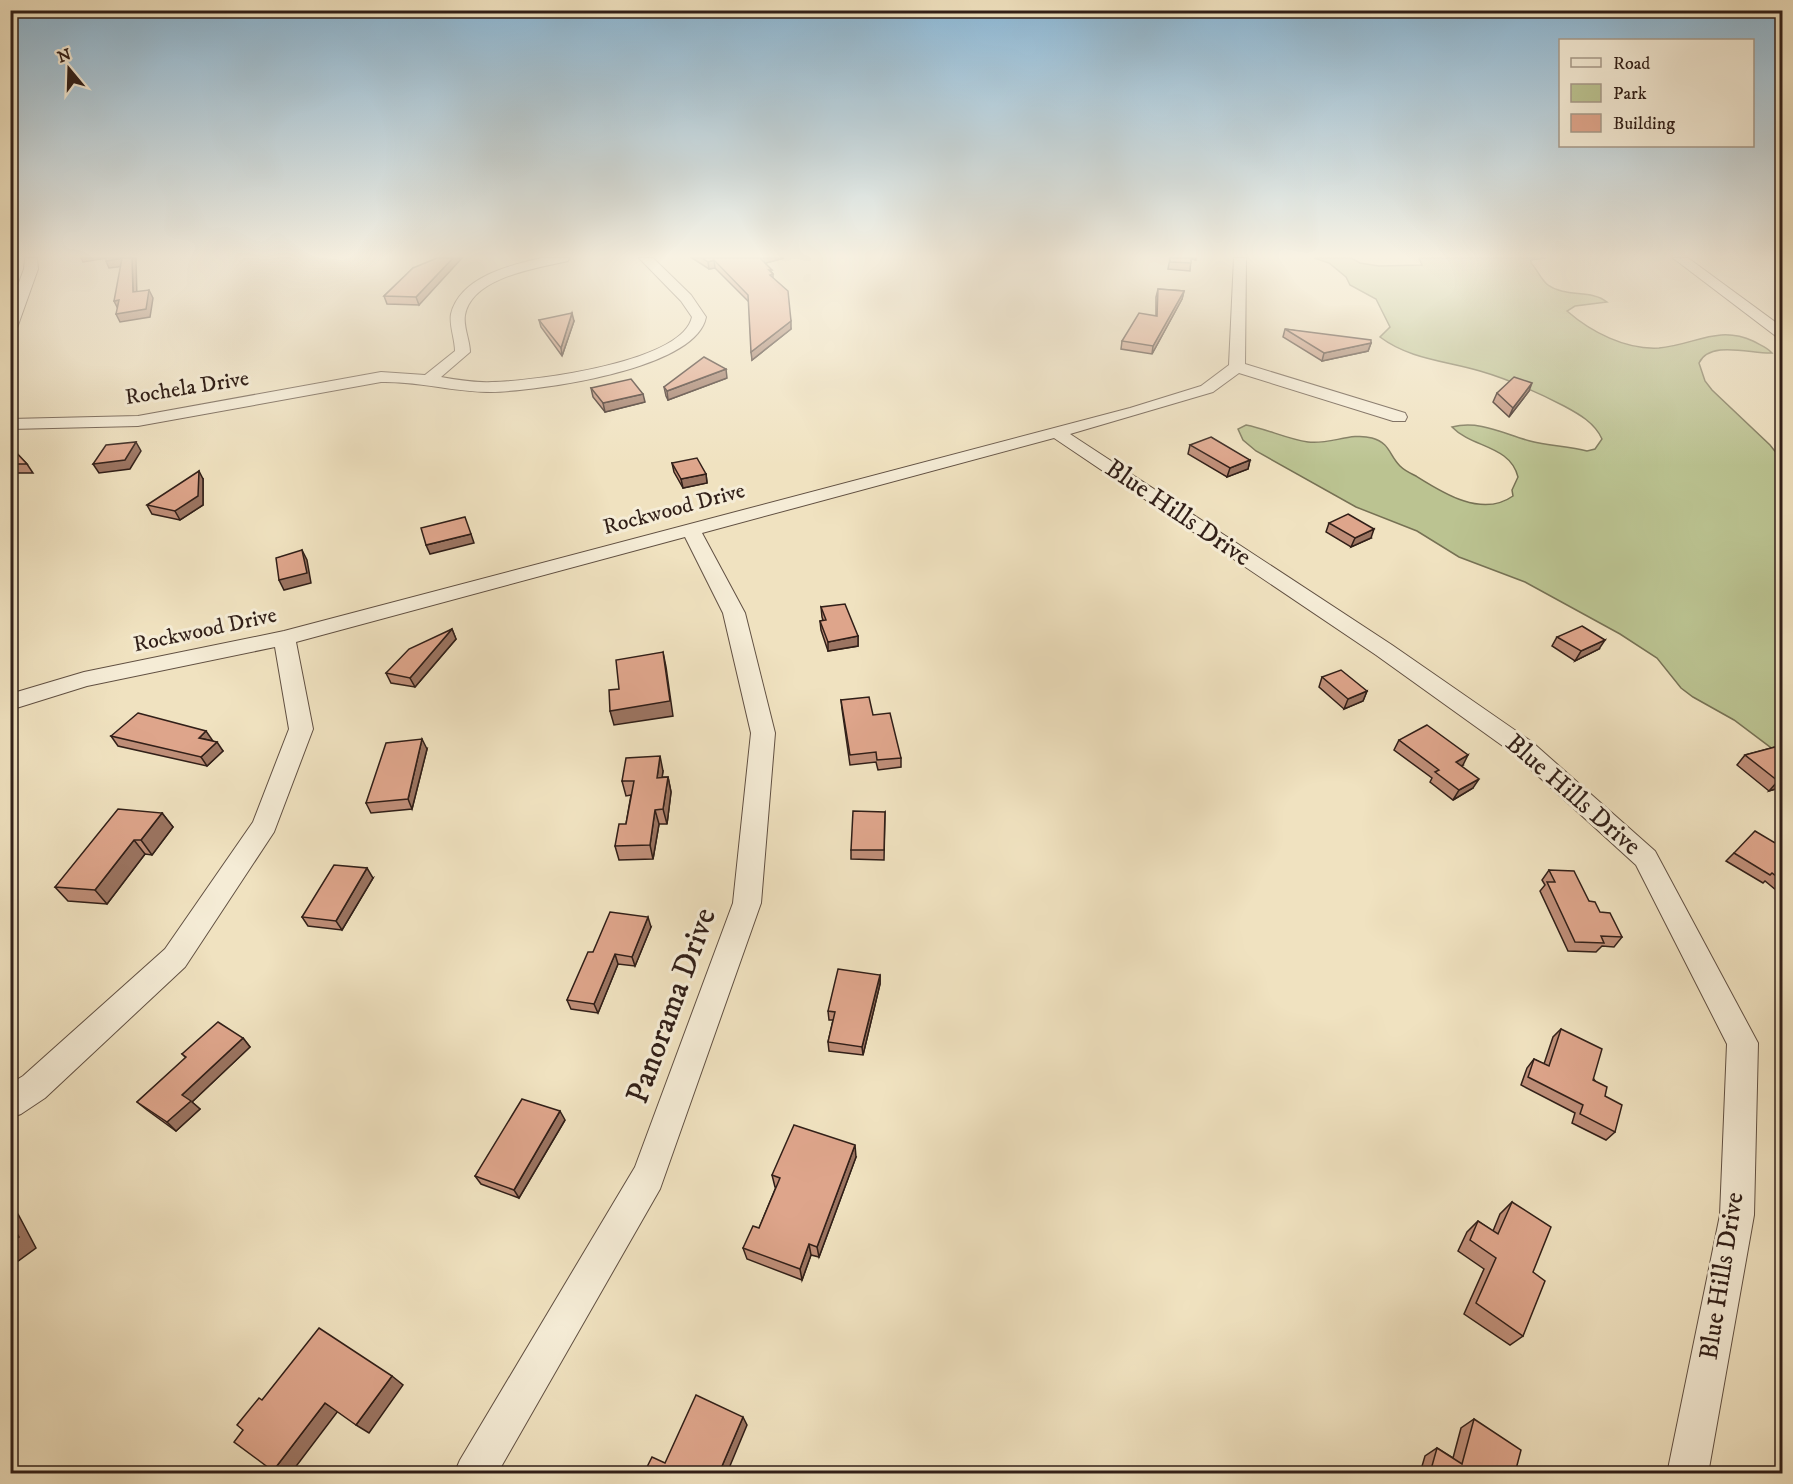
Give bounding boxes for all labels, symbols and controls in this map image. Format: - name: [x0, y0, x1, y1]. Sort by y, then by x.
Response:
- north arrow: [39, 39, 99, 99]
- legend: [1559, 39, 1754, 147]
- text: N: [55, 44, 74, 67]
- text: Road: [1613, 53, 1650, 75]
- text: Park: [1613, 83, 1647, 105]
- text: Building: [1613, 113, 1675, 135]
- street label: Rochela Drive: [123, 365, 251, 411]
- street label: Blue Hills Drive: [1099, 452, 1257, 574]
- street label: Rockwood Drive: [600, 477, 748, 541]
- street label: Rockwood Drive: [131, 602, 279, 658]
- street label: Blue Hills Drive: [1498, 727, 1648, 863]
- street label: Panorama Drive: [618, 903, 726, 1109]
- street label: Blue Hills Drive: [1692, 1190, 1752, 1362]

